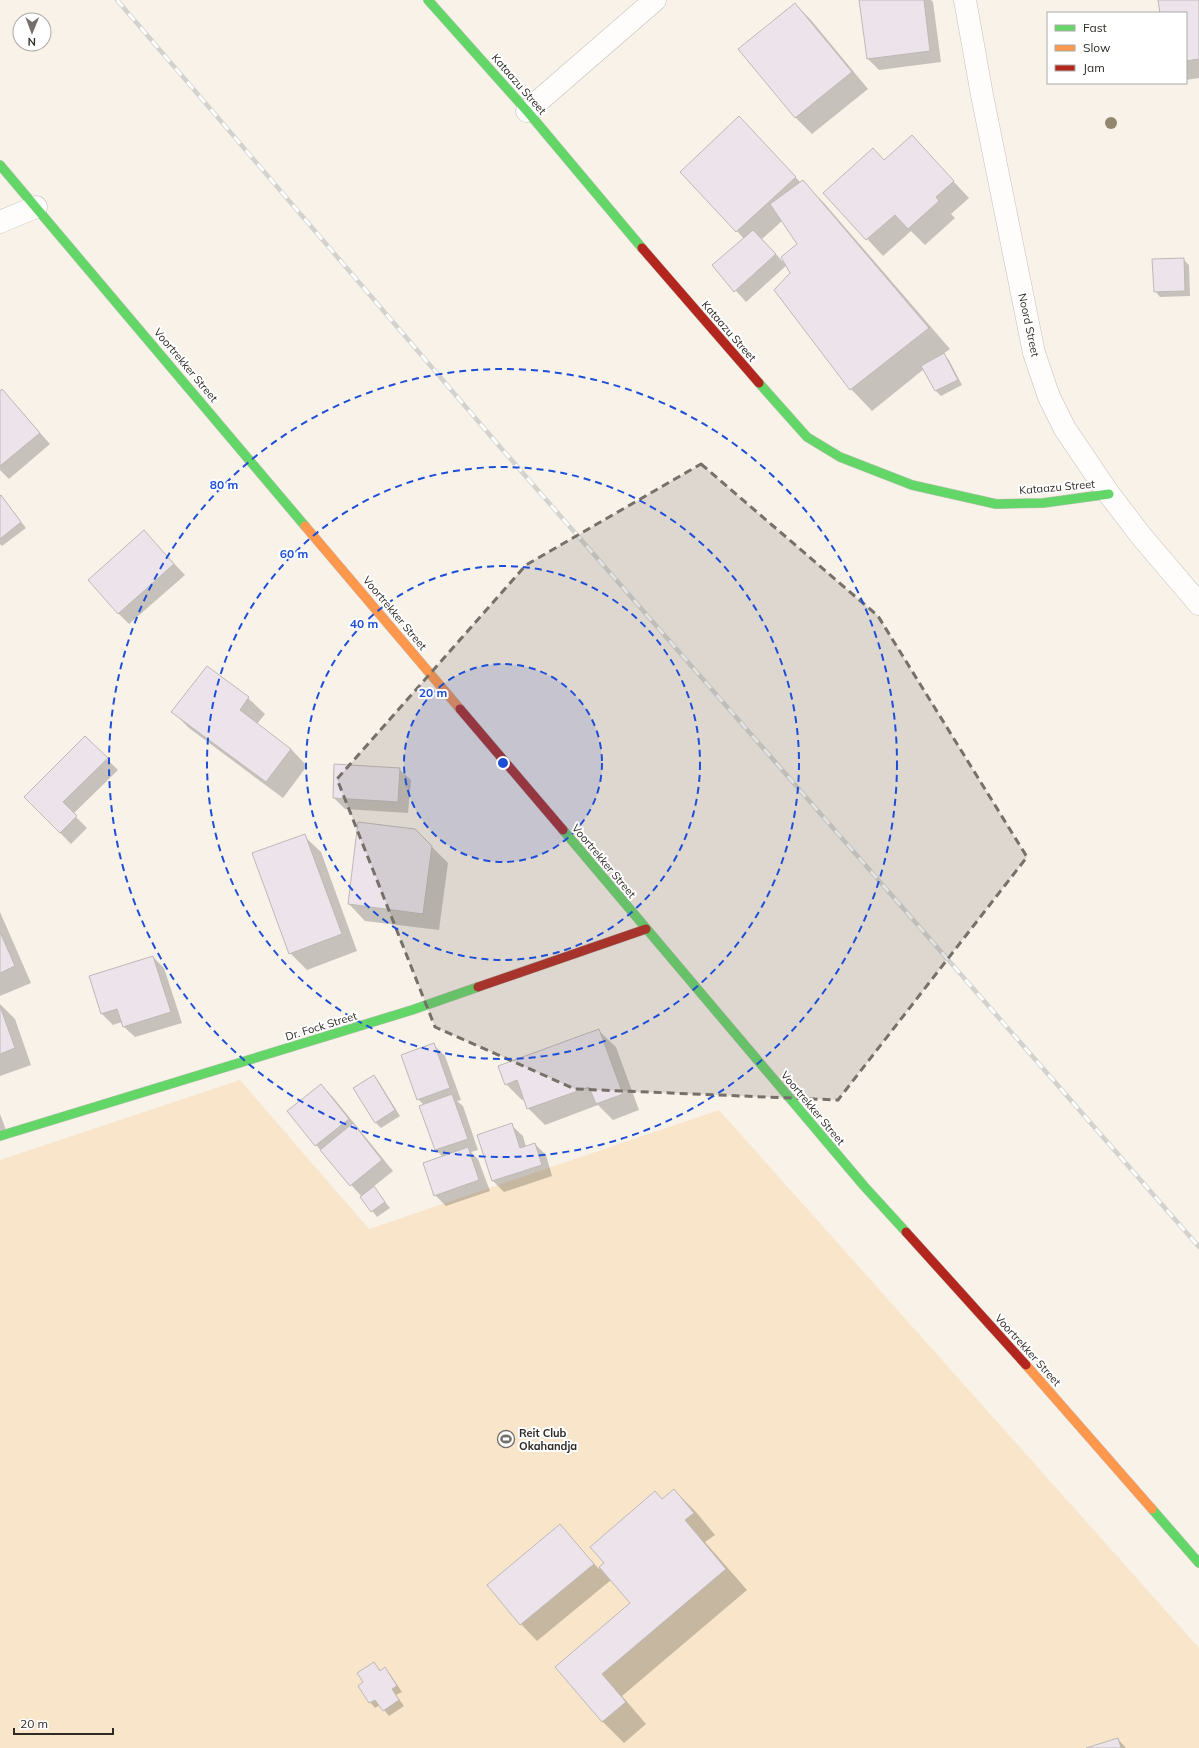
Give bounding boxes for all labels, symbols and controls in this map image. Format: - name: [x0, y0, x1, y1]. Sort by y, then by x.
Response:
- north arrow: [12, 12, 52, 52]
- legend: [1047, 12, 1187, 84]
- text: Fast: [1083, 20, 1107, 35]
- text: N: [28, 35, 36, 49]
- text: Slow: [1083, 40, 1111, 55]
- street label: Kataazu Street: [489, 51, 549, 117]
- text: Jam: [1083, 60, 1105, 75]
- street label: Noord Street: [1015, 292, 1043, 358]
- street label: Kataazu Street: [699, 298, 759, 364]
- street label: Voortrekker Street: [151, 325, 221, 405]
- text: 80 m: [210, 477, 238, 492]
- street label: Kataazu Street: [1019, 477, 1096, 497]
- text: 60 m: [280, 546, 308, 561]
- street label: Voortrekker Street: [360, 573, 430, 653]
- text: 40 m: [350, 616, 378, 631]
- text: 20 m: [419, 685, 447, 700]
- centre of rings: [496, 756, 510, 770]
- street label: Voortrekker Street: [569, 821, 639, 901]
- street label: Dr. Fock Street: [284, 1008, 359, 1044]
- street label: Voortrekker Street: [778, 1068, 848, 1148]
- street label: Voortrekker Street: [992, 1311, 1064, 1389]
- place label: Reit Club Okahandja: [519, 1426, 577, 1453]
- sports icon: Reit Club Okahandja: [496, 1429, 516, 1449]
- scale bar: [14, 1710, 113, 1736]
- text: 20 m: [20, 1716, 48, 1731]

